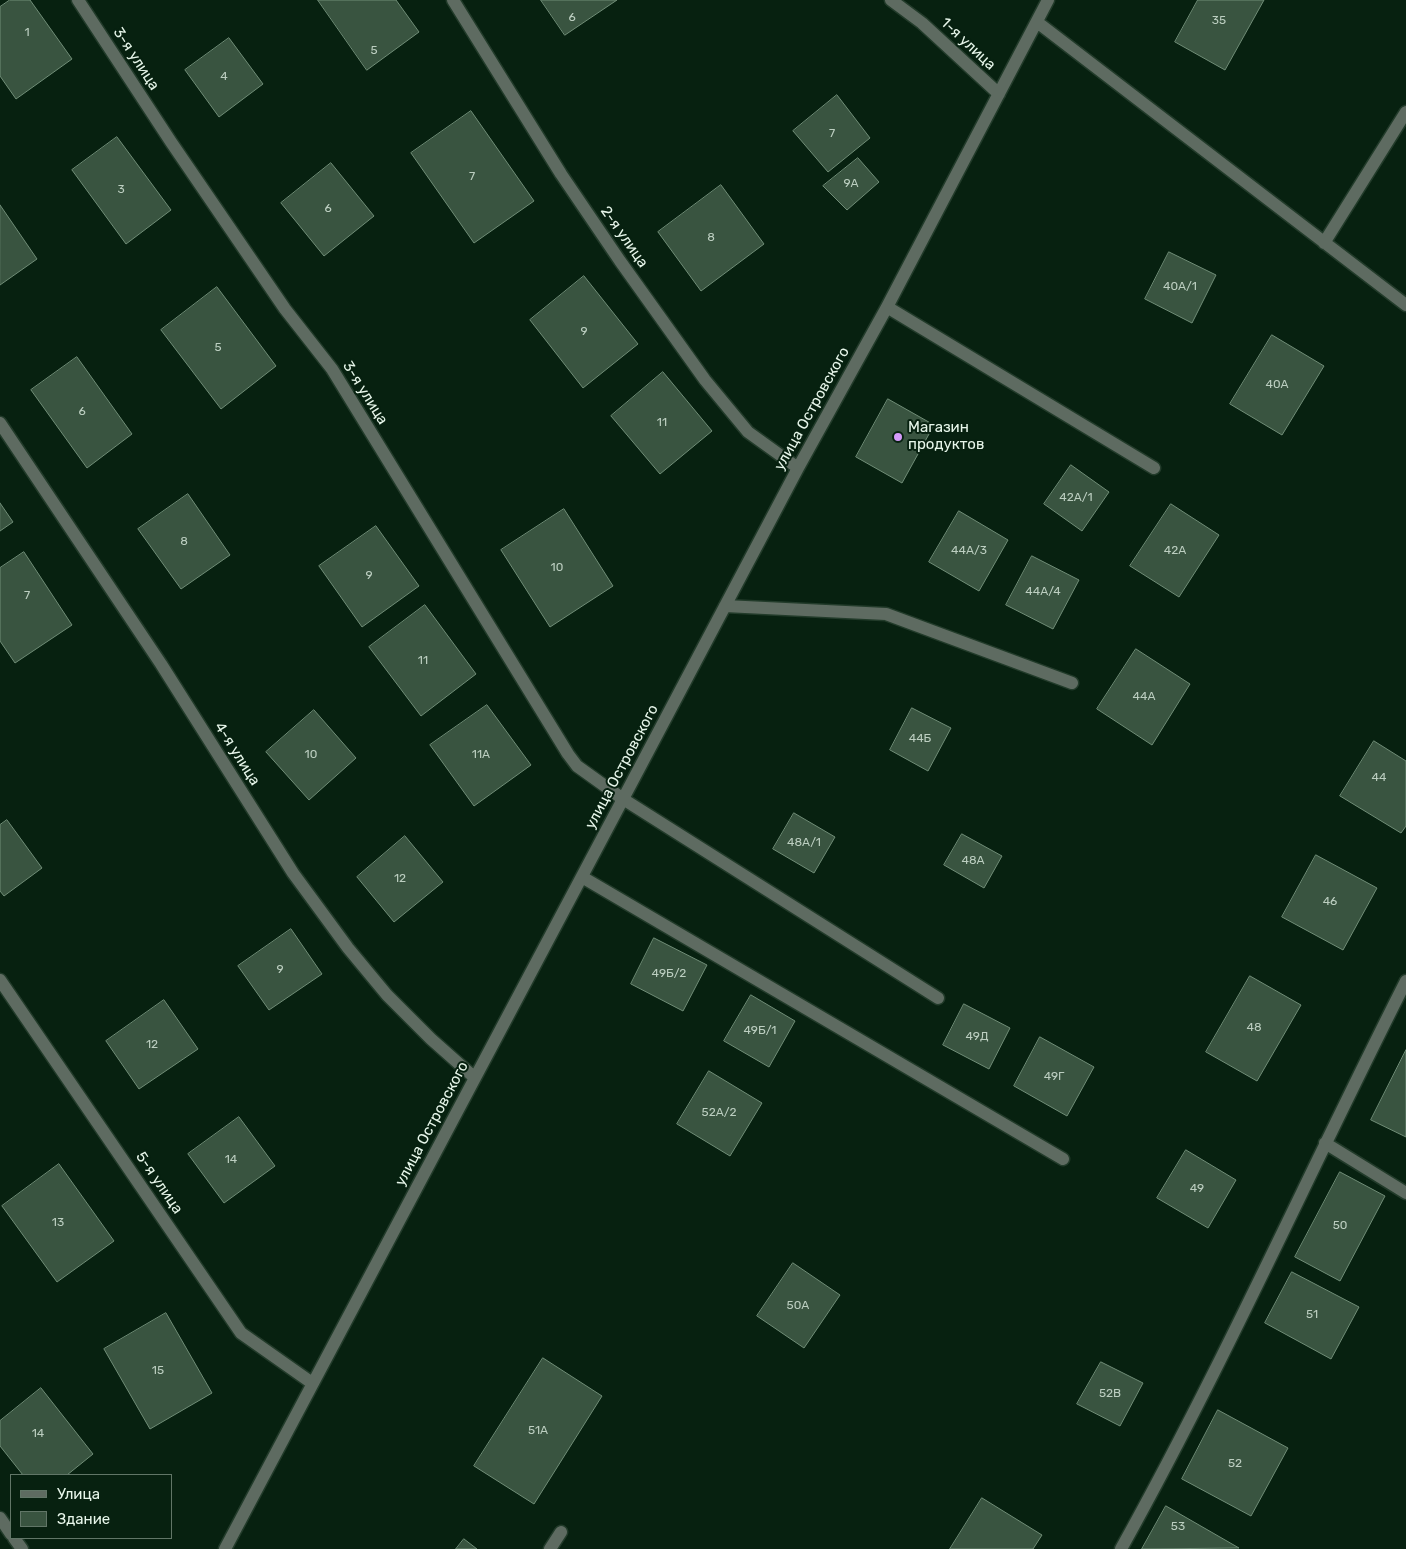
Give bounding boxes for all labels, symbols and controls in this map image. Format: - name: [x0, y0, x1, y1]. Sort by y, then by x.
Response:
- house number: 6: [568, 11, 576, 25]
- street label: 1-я улица: [937, 14, 999, 74]
- house number: 35: [1212, 14, 1226, 28]
- street label: 3-я улица: [109, 24, 163, 94]
- house number: 1: [24, 26, 30, 40]
- house number: 5: [370, 44, 378, 58]
- house number: 4: [220, 70, 228, 84]
- house number: 7: [829, 127, 835, 141]
- house number: 7: [469, 170, 475, 184]
- house number: 9А: [843, 177, 859, 191]
- house number: 3: [117, 183, 125, 197]
- house number: 6: [324, 202, 332, 216]
- street label: 2-я улица: [596, 203, 652, 271]
- house number: 8: [707, 231, 715, 245]
- house number: 40А/1: [1163, 280, 1197, 294]
- house number: 9: [580, 325, 588, 339]
- house number: 5: [214, 341, 222, 355]
- street label: улица Островского: [771, 344, 853, 474]
- street label: 3-я улица: [338, 358, 392, 428]
- house number: 40А: [1265, 378, 1289, 392]
- house number: 6: [78, 405, 86, 419]
- house number: 11: [657, 416, 667, 430]
- place label: Магазин продуктов: [908, 419, 984, 454]
- marker: Магазин продуктов: [892, 431, 904, 443]
- house number: 42А/1: [1059, 491, 1093, 505]
- house number: 8: [180, 535, 188, 549]
- house number: 44А/3: [951, 544, 987, 558]
- house number: 42А: [1164, 544, 1186, 558]
- house number: 10: [551, 561, 563, 575]
- house number: 9: [365, 569, 373, 583]
- house number: 44А/4: [1025, 585, 1061, 599]
- house number: 7: [24, 589, 30, 603]
- house number: 11: [418, 654, 428, 668]
- house number: 44А: [1133, 690, 1155, 704]
- street label: улица Островского: [582, 702, 662, 832]
- street label: 4-я улица: [210, 719, 264, 789]
- house number: 44Б: [909, 732, 931, 746]
- house number: 10: [305, 748, 317, 762]
- house number: 11А: [472, 748, 490, 762]
- house number: 44: [1372, 771, 1386, 785]
- house number: 48А/1: [787, 836, 821, 850]
- house number: 48А: [961, 854, 985, 868]
- house number: 12: [394, 872, 406, 886]
- house number: 46: [1323, 895, 1337, 909]
- house number: 9: [276, 963, 284, 977]
- house number: 49Б/2: [652, 967, 686, 981]
- house number: 48: [1246, 1021, 1262, 1035]
- house number: 49Б/1: [743, 1024, 777, 1038]
- house number: 49Д: [966, 1030, 988, 1044]
- house number: 12: [146, 1038, 158, 1052]
- street label: улица Островского: [392, 1059, 472, 1189]
- house number: 49Г: [1044, 1070, 1064, 1084]
- house number: 52А/2: [702, 1106, 736, 1120]
- street label: 5-я улица: [132, 1148, 186, 1218]
- house number: 14: [225, 1153, 237, 1167]
- house number: 49: [1190, 1182, 1204, 1196]
- house number: 13: [52, 1216, 64, 1230]
- house number: 50: [1333, 1219, 1347, 1233]
- house number: 50А: [787, 1299, 809, 1313]
- house number: 51: [1306, 1308, 1318, 1322]
- house number: 15: [152, 1364, 164, 1378]
- house number: 52В: [1099, 1387, 1121, 1401]
- house number: 51А: [528, 1424, 548, 1438]
- house number: 14: [32, 1427, 44, 1441]
- house number: 52: [1228, 1457, 1242, 1471]
- legend: [10, 1474, 172, 1539]
- text: Улица: [57, 1485, 100, 1503]
- text: Здание: [57, 1510, 110, 1528]
- house number: 53: [1171, 1520, 1185, 1534]

